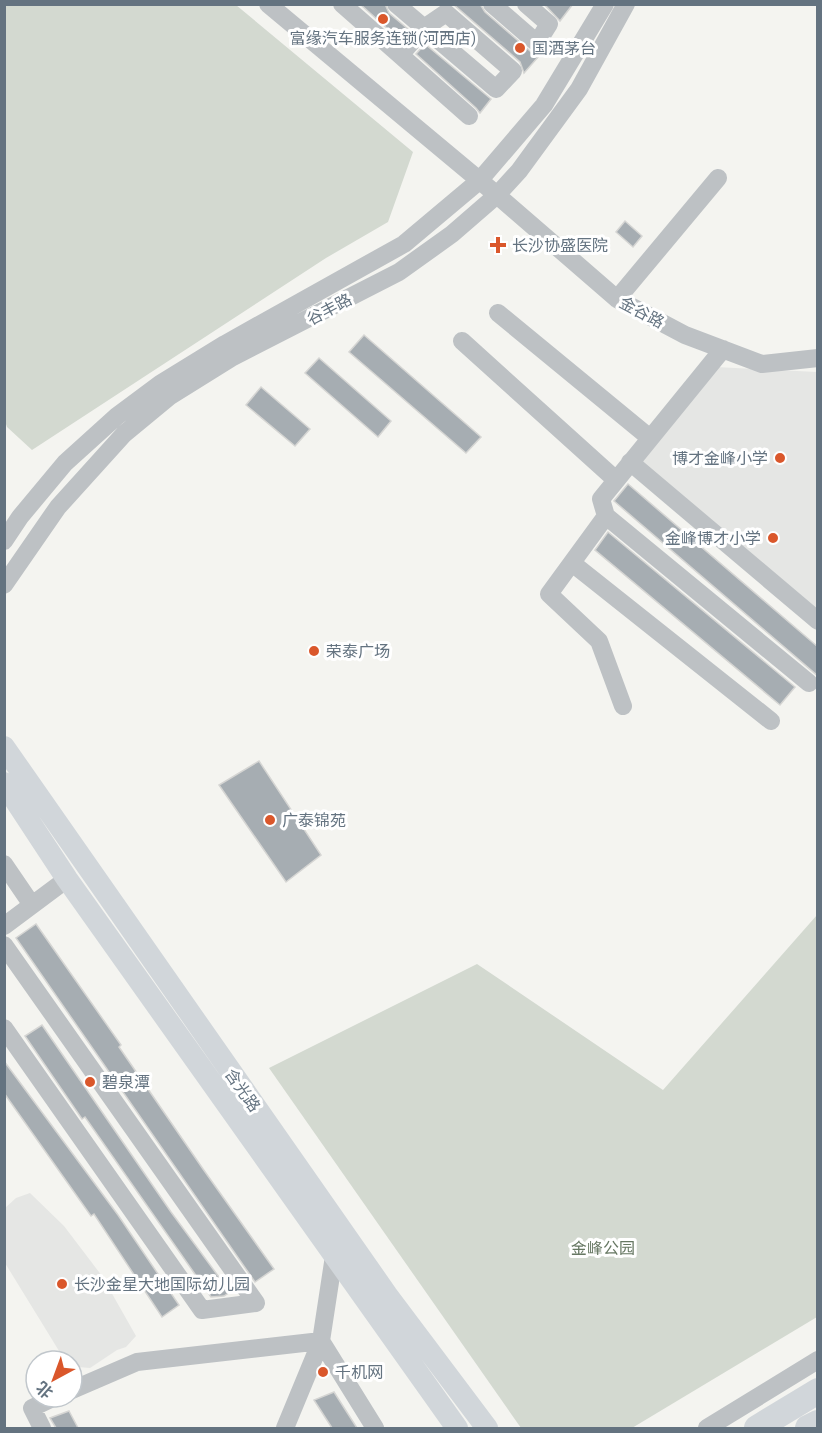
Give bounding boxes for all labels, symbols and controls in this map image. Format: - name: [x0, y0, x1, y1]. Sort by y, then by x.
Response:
- marker: 富缘汽车服务连锁(河西店): [376, 12, 390, 26]
- place label: 富缘汽车服务连锁(河西店): [290, 28, 476, 48]
- place label: 国酒茅台: [532, 38, 596, 58]
- marker: 国酒茅台: [513, 41, 527, 55]
- place label: 长沙协盛医院: [512, 235, 608, 255]
- marker: 长沙协盛医院: [489, 236, 507, 254]
- street label: 谷丰路: [303, 289, 355, 329]
- street label: 金谷路: [616, 292, 668, 332]
- place label: 博才金峰小学: [672, 448, 768, 468]
- marker: 博才金峰小学: [773, 451, 787, 465]
- place label: 金峰博才小学: [665, 528, 761, 548]
- marker: 金峰博才小学: [766, 531, 780, 545]
- place label: 荣泰广场: [326, 641, 390, 661]
- marker: 荣泰广场: [307, 644, 321, 658]
- place label: 广泰锦苑: [282, 810, 346, 830]
- marker: 广泰锦苑: [263, 813, 277, 827]
- street label: 含光路: [221, 1065, 265, 1115]
- place label: 碧泉潭: [102, 1072, 150, 1092]
- marker: 碧泉潭: [83, 1075, 97, 1089]
- park label: 金峰公园: [571, 1238, 635, 1258]
- place label: 长沙金星大地国际幼儿园: [74, 1274, 250, 1294]
- marker: 长沙金星大地国际幼儿园: [55, 1277, 69, 1291]
- north arrow: [24, 1349, 84, 1409]
- place label: 千机网: [335, 1362, 383, 1382]
- marker: 千机网: [316, 1365, 330, 1379]
- text: 北: [32, 1378, 57, 1403]

